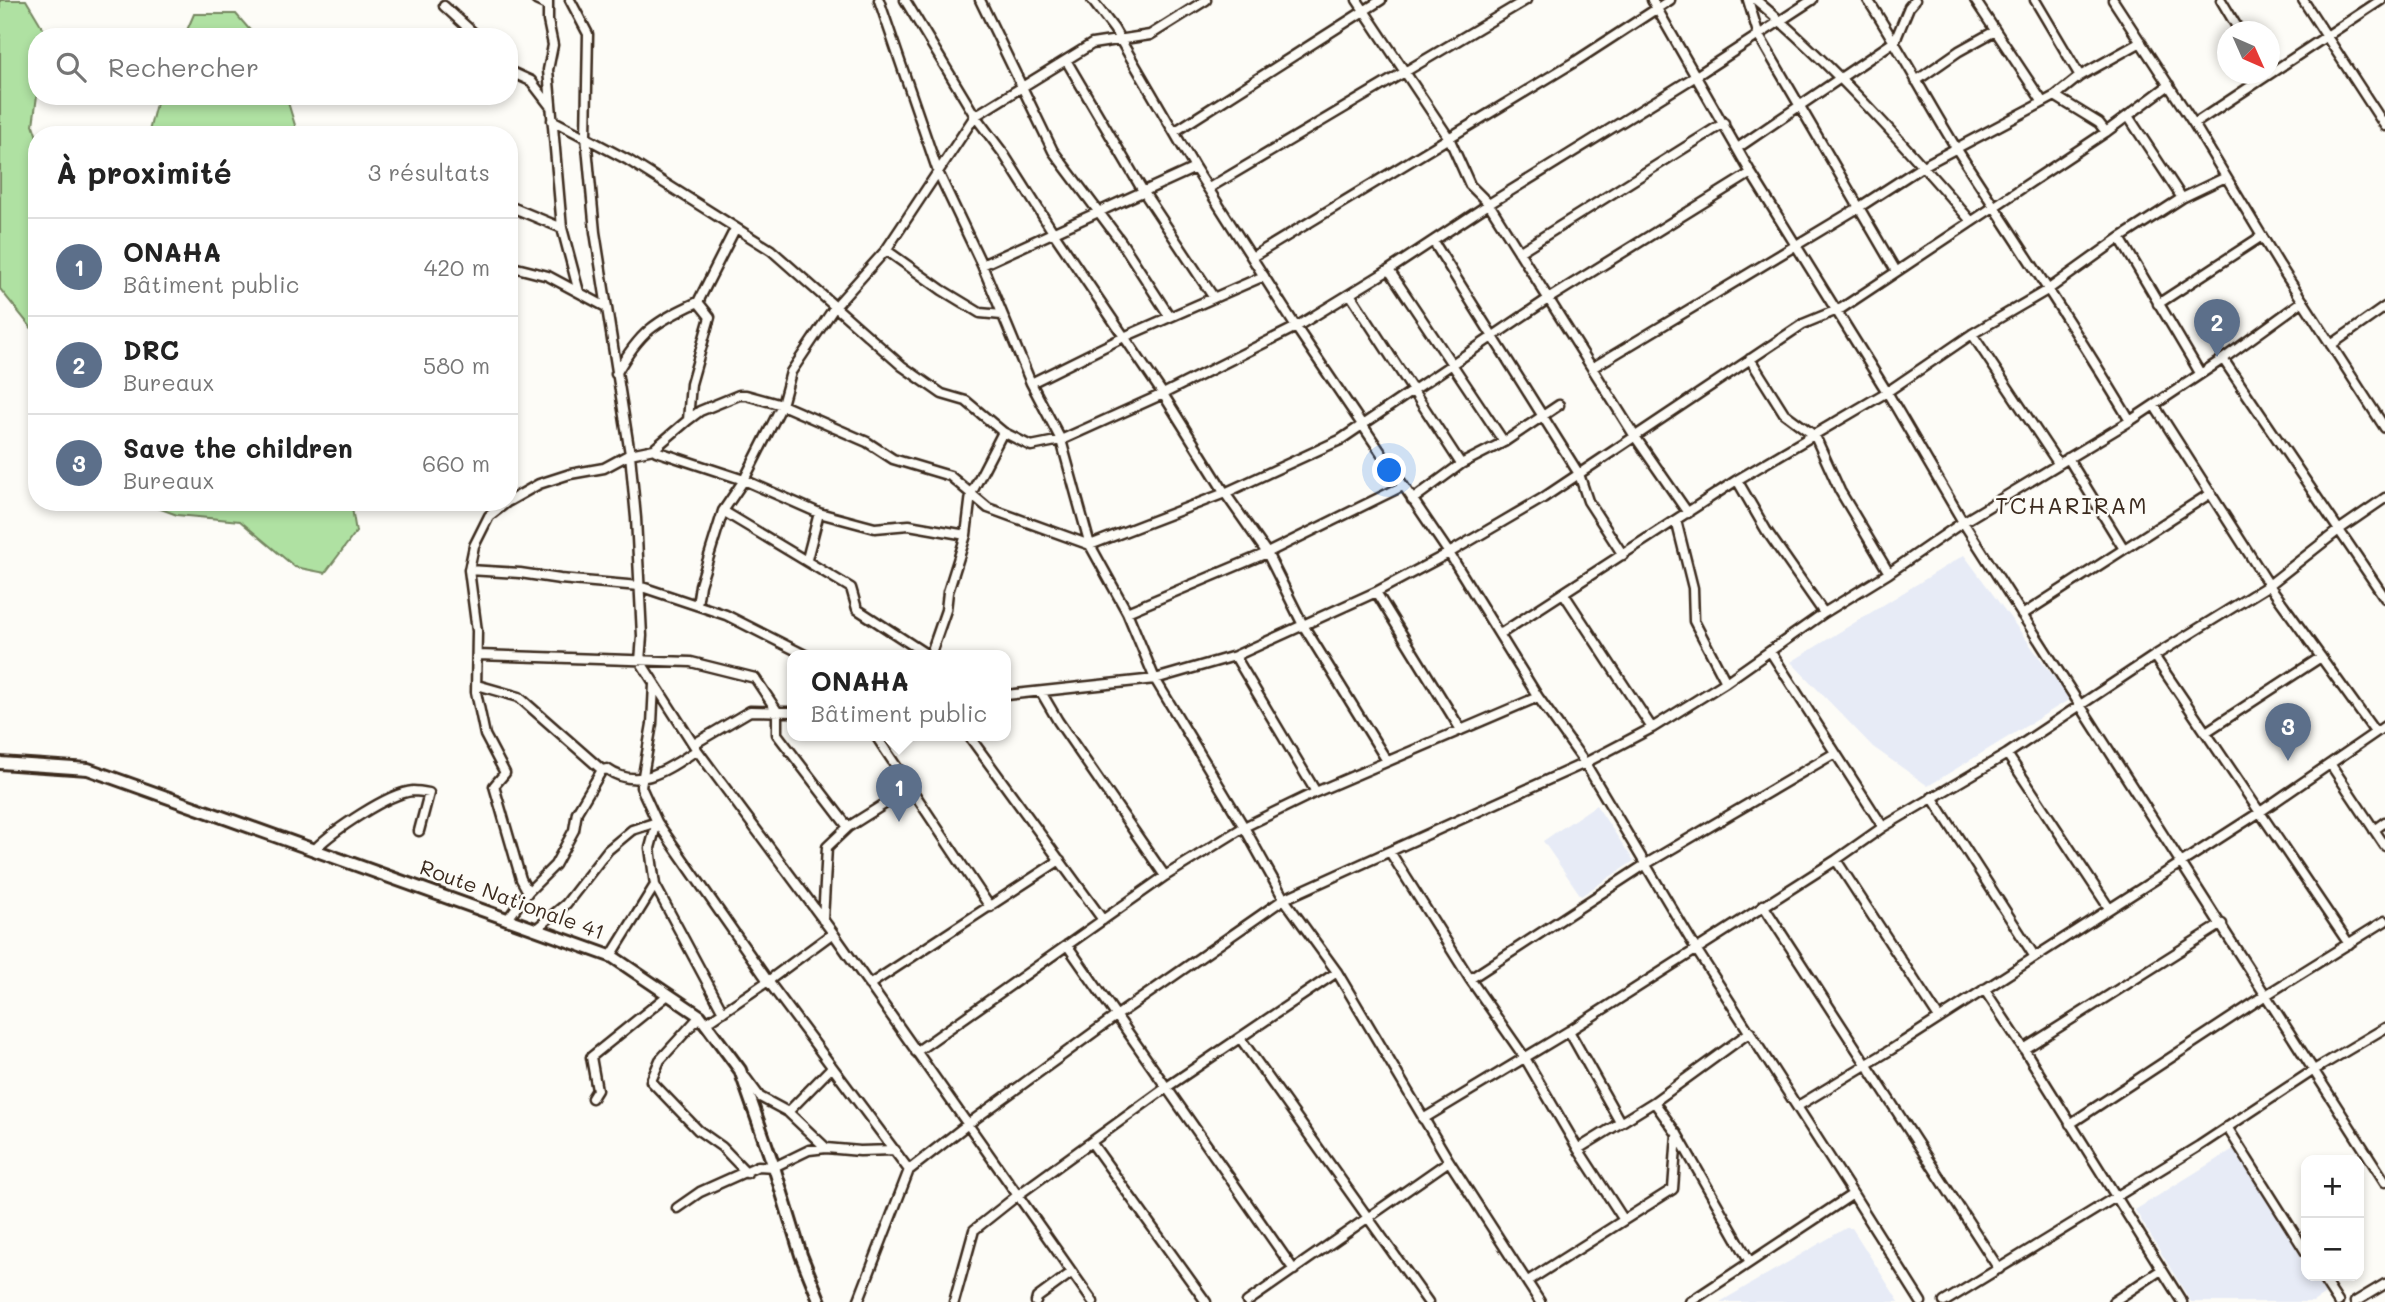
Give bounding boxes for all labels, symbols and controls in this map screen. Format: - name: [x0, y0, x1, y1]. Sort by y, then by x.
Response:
- north arrow: [2217, 21, 2280, 84]
- search box: [28, 28, 518, 105]
- icon: search: [52, 48, 90, 86]
- text: Rechercher: [108, 50, 259, 84]
- text: À proximité: [56, 152, 232, 192]
- text: 3 résultats: [368, 157, 490, 187]
- text: ONAHA: [123, 235, 221, 269]
- text: 1: [74, 252, 84, 282]
- text: 420 m: [424, 252, 490, 282]
- text: Bâtiment public: [123, 269, 299, 299]
- pin: 2: [2194, 299, 2240, 357]
- text: DRC: [123, 333, 179, 367]
- text: 2: [73, 350, 85, 380]
- text: 580 m: [423, 350, 490, 380]
- text: Bureaux: [123, 367, 214, 397]
- text: Save the children: [123, 431, 353, 465]
- text: 3: [72, 448, 86, 478]
- text: 660 m: [422, 448, 490, 478]
- your location: [1372, 453, 1406, 487]
- text: Bureaux: [123, 465, 214, 495]
- district label: TCHARIRAM: [1995, 490, 2149, 520]
- popup: [787, 650, 1011, 741]
- text: ONAHA: [811, 664, 909, 698]
- text: Bâtiment public: [811, 698, 987, 728]
- pin: 3: [2265, 703, 2311, 761]
- pin: 1: [876, 764, 922, 822]
- street label: Route Nationale 41: [417, 853, 609, 945]
- map controls: [2301, 1155, 2364, 1281]
- button: +: [2301, 1155, 2364, 1218]
- button: −: [2301, 1218, 2364, 1281]

